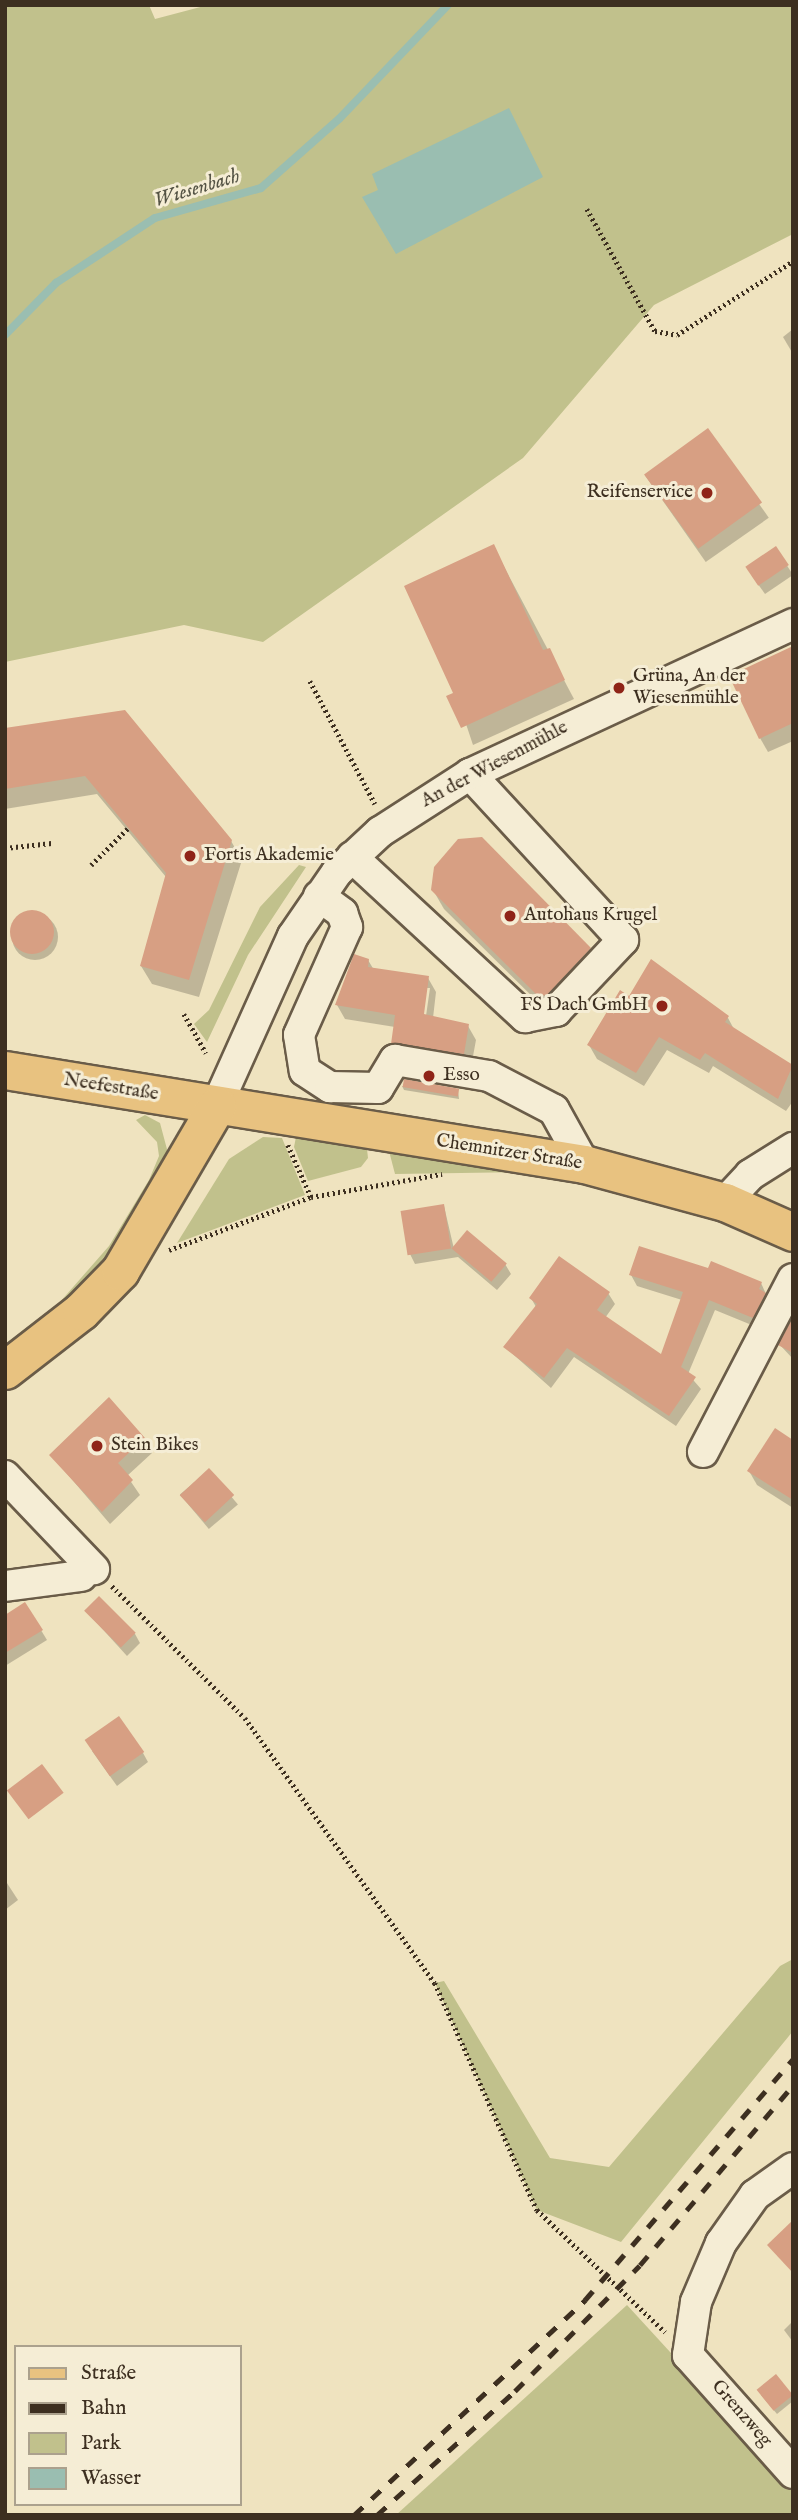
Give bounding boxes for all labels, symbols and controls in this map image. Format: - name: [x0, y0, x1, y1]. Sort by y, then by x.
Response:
- water label: Wiesenbach: [151, 164, 243, 214]
- place label: Reifenservice: [586, 482, 693, 504]
- marker: Reifenservice: [699, 485, 715, 501]
- place label: Grüna, An der Wiesenmühle: [633, 666, 746, 710]
- marker: Grüna, An der Wiesenmühle: [611, 680, 627, 696]
- street label: An der Wiesenmühle: [418, 717, 572, 813]
- place label: Fortis Akademie: [204, 845, 334, 867]
- marker: Fortis Akademie: [182, 848, 198, 864]
- place label: Autohaus Krugel: [524, 905, 657, 927]
- marker: Autohaus Krugel: [502, 908, 518, 924]
- place label: FS Dach GmbH: [520, 995, 648, 1017]
- marker: FS Dach GmbH: [654, 998, 670, 1014]
- place label: Esso: [443, 1065, 480, 1087]
- marker: Esso: [421, 1068, 437, 1084]
- street label: Neefestraße: [62, 1069, 160, 1107]
- street label: Chemnitzer Straße: [434, 1130, 584, 1176]
- place label: Stein Bikes: [111, 1435, 198, 1457]
- marker: Stein Bikes: [89, 1438, 105, 1454]
- legend: [14, 2345, 242, 2506]
- text: Straße: [81, 2360, 136, 2387]
- street label: Grenzweg: [706, 2376, 776, 2452]
- text: Bahn: [81, 2395, 126, 2422]
- text: Park: [81, 2430, 121, 2457]
- text: Wasser: [81, 2465, 141, 2492]

